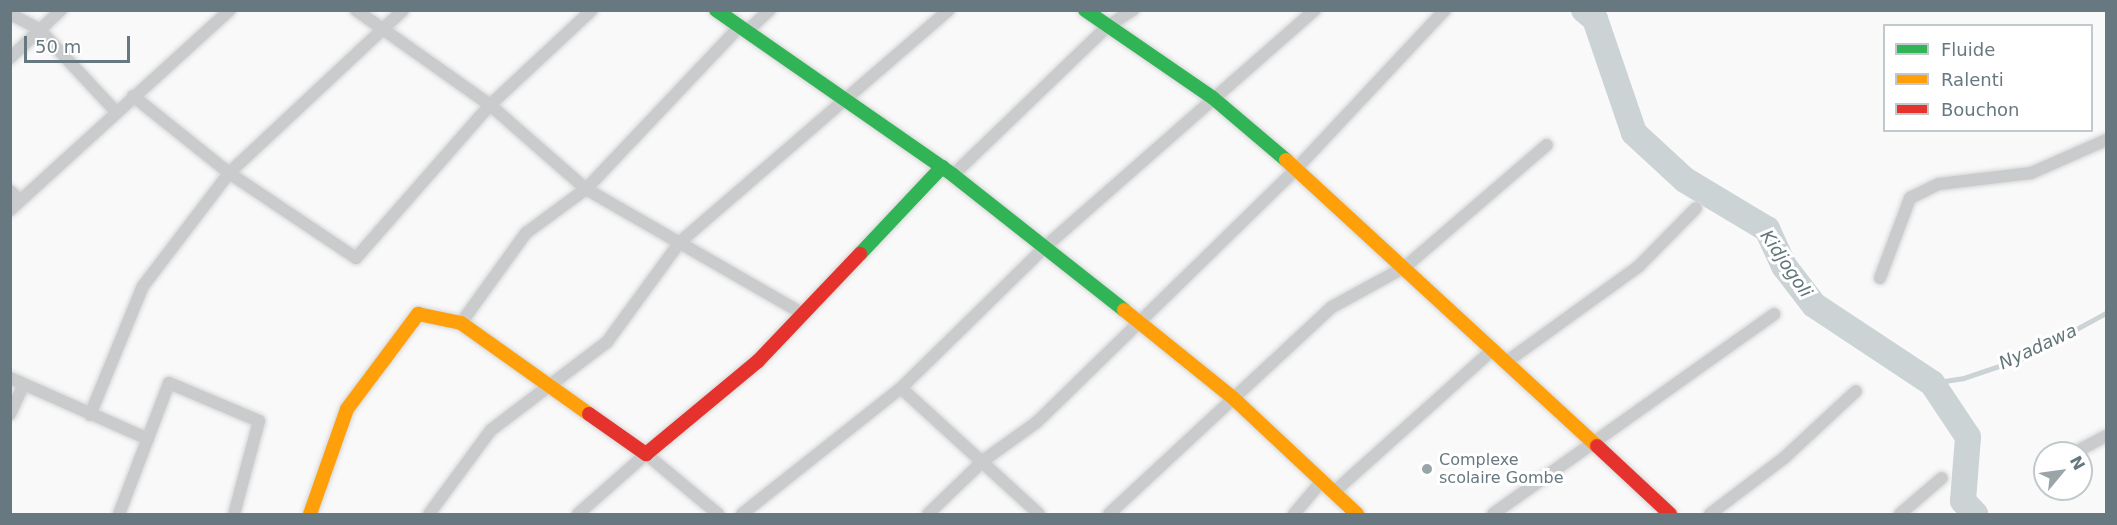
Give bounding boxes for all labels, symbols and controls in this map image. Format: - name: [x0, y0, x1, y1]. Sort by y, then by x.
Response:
- scale bar: [27, 24, 134, 62]
- legend: [1883, 24, 2093, 132]
- text: 50 m: [35, 36, 81, 57]
- text: Fluide: [1941, 39, 1995, 60]
- text: Ralenti: [1941, 69, 2004, 90]
- text: Bouchon: [1941, 99, 2020, 120]
- water label: Kidjogoli: [1756, 226, 1816, 302]
- water label: Nyadawa: [1996, 320, 2080, 374]
- north arrow: [2033, 441, 2093, 501]
- place label: Complexe scolaire Gombe: [1439, 450, 1564, 488]
- text: N: [2066, 453, 2089, 473]
- marker: Complexe scolaire Gombe: [1420, 462, 1434, 476]

